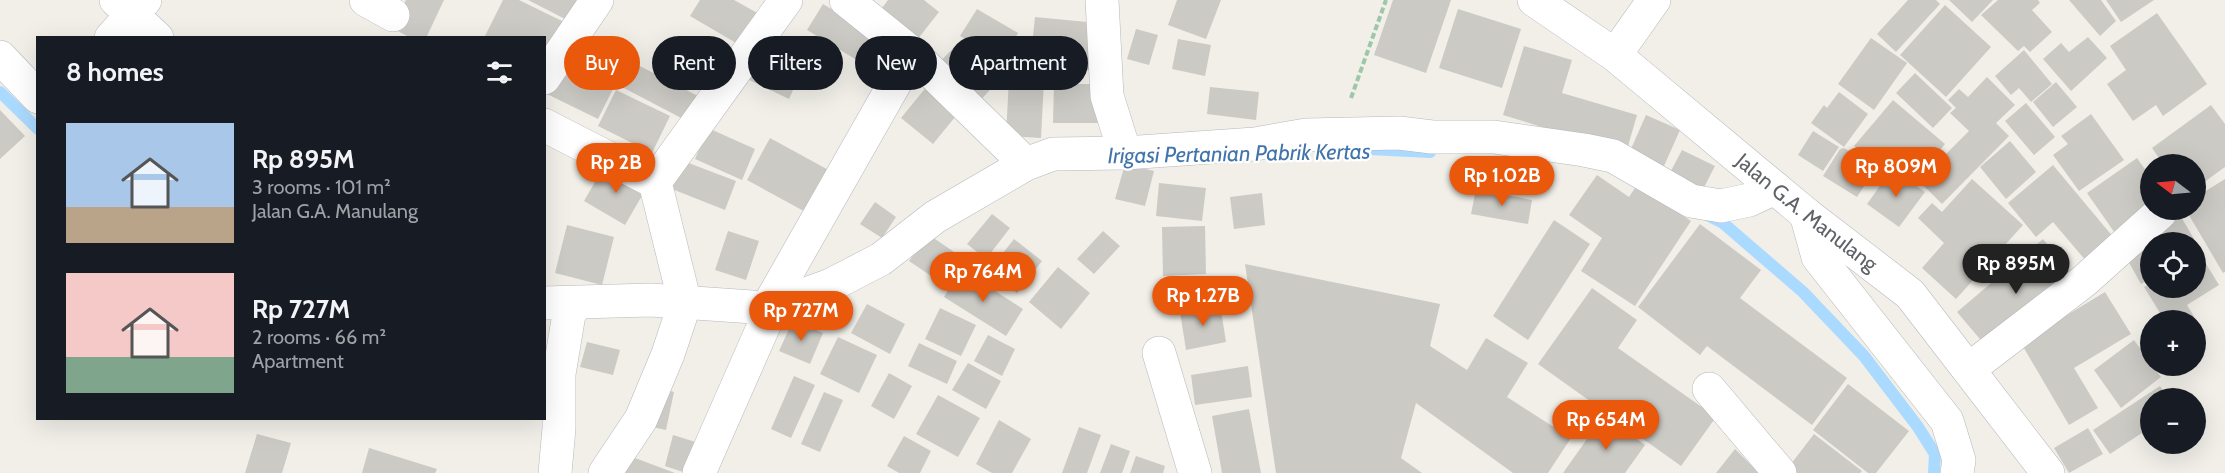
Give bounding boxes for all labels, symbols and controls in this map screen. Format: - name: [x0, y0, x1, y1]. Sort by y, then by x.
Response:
- chip: Buy: [564, 36, 640, 90]
- chip: Rent: [652, 36, 736, 90]
- chip: Filters: [748, 36, 843, 90]
- chip: New: [855, 36, 937, 90]
- chip: Apartment: [949, 36, 1088, 90]
- text: 8 homes: [66, 56, 164, 88]
- icon: filters: [483, 56, 516, 89]
- water label: Irigasi Pertanian Pabrik Kertas: [1107, 138, 1371, 169]
- text: Rp 895M: [252, 143, 355, 175]
- pin: Rp 2B: [574, 143, 658, 194]
- icon: home: [114, 147, 186, 219]
- street label: Jalan G.A. Manulang: [1730, 147, 1883, 277]
- pin: Rp 809M: [1841, 147, 1951, 198]
- text: Rp 2B: [590, 150, 642, 174]
- text: Rp 809M: [1855, 154, 1937, 178]
- north arrow: [2140, 154, 2206, 220]
- map controls: [2140, 154, 2206, 454]
- pin: Rp 1.02B: [1440, 156, 1564, 207]
- text: Rp 1.02B: [1463, 163, 1541, 187]
- text: 3 rooms · 101 m²: [252, 175, 391, 199]
- text: Jalan G.A. Manulang: [252, 199, 418, 223]
- button: locate: [2140, 232, 2206, 298]
- pin: Rp 895M: [1961, 244, 2071, 295]
- text: Rp 895M: [1976, 251, 2056, 275]
- pin: Rp 764M: [928, 252, 1038, 303]
- text: Rp 764M: [944, 259, 1022, 283]
- pin: Rp 1.27B: [1141, 276, 1265, 327]
- text: Rp 1.27B: [1166, 283, 1240, 307]
- pin: Rp 727M: [746, 291, 856, 342]
- text: Rp 727M: [252, 293, 350, 325]
- icon: home: [114, 297, 186, 369]
- text: Rp 727M: [763, 298, 839, 322]
- button: +: [2140, 310, 2206, 376]
- text: 2 rooms · 66 m²: [252, 325, 386, 349]
- text: Apartment: [252, 349, 344, 373]
- button: −: [2140, 388, 2206, 454]
- pin: Rp 654M: [1551, 400, 1661, 451]
- text: Rp 654M: [1566, 407, 1646, 431]

